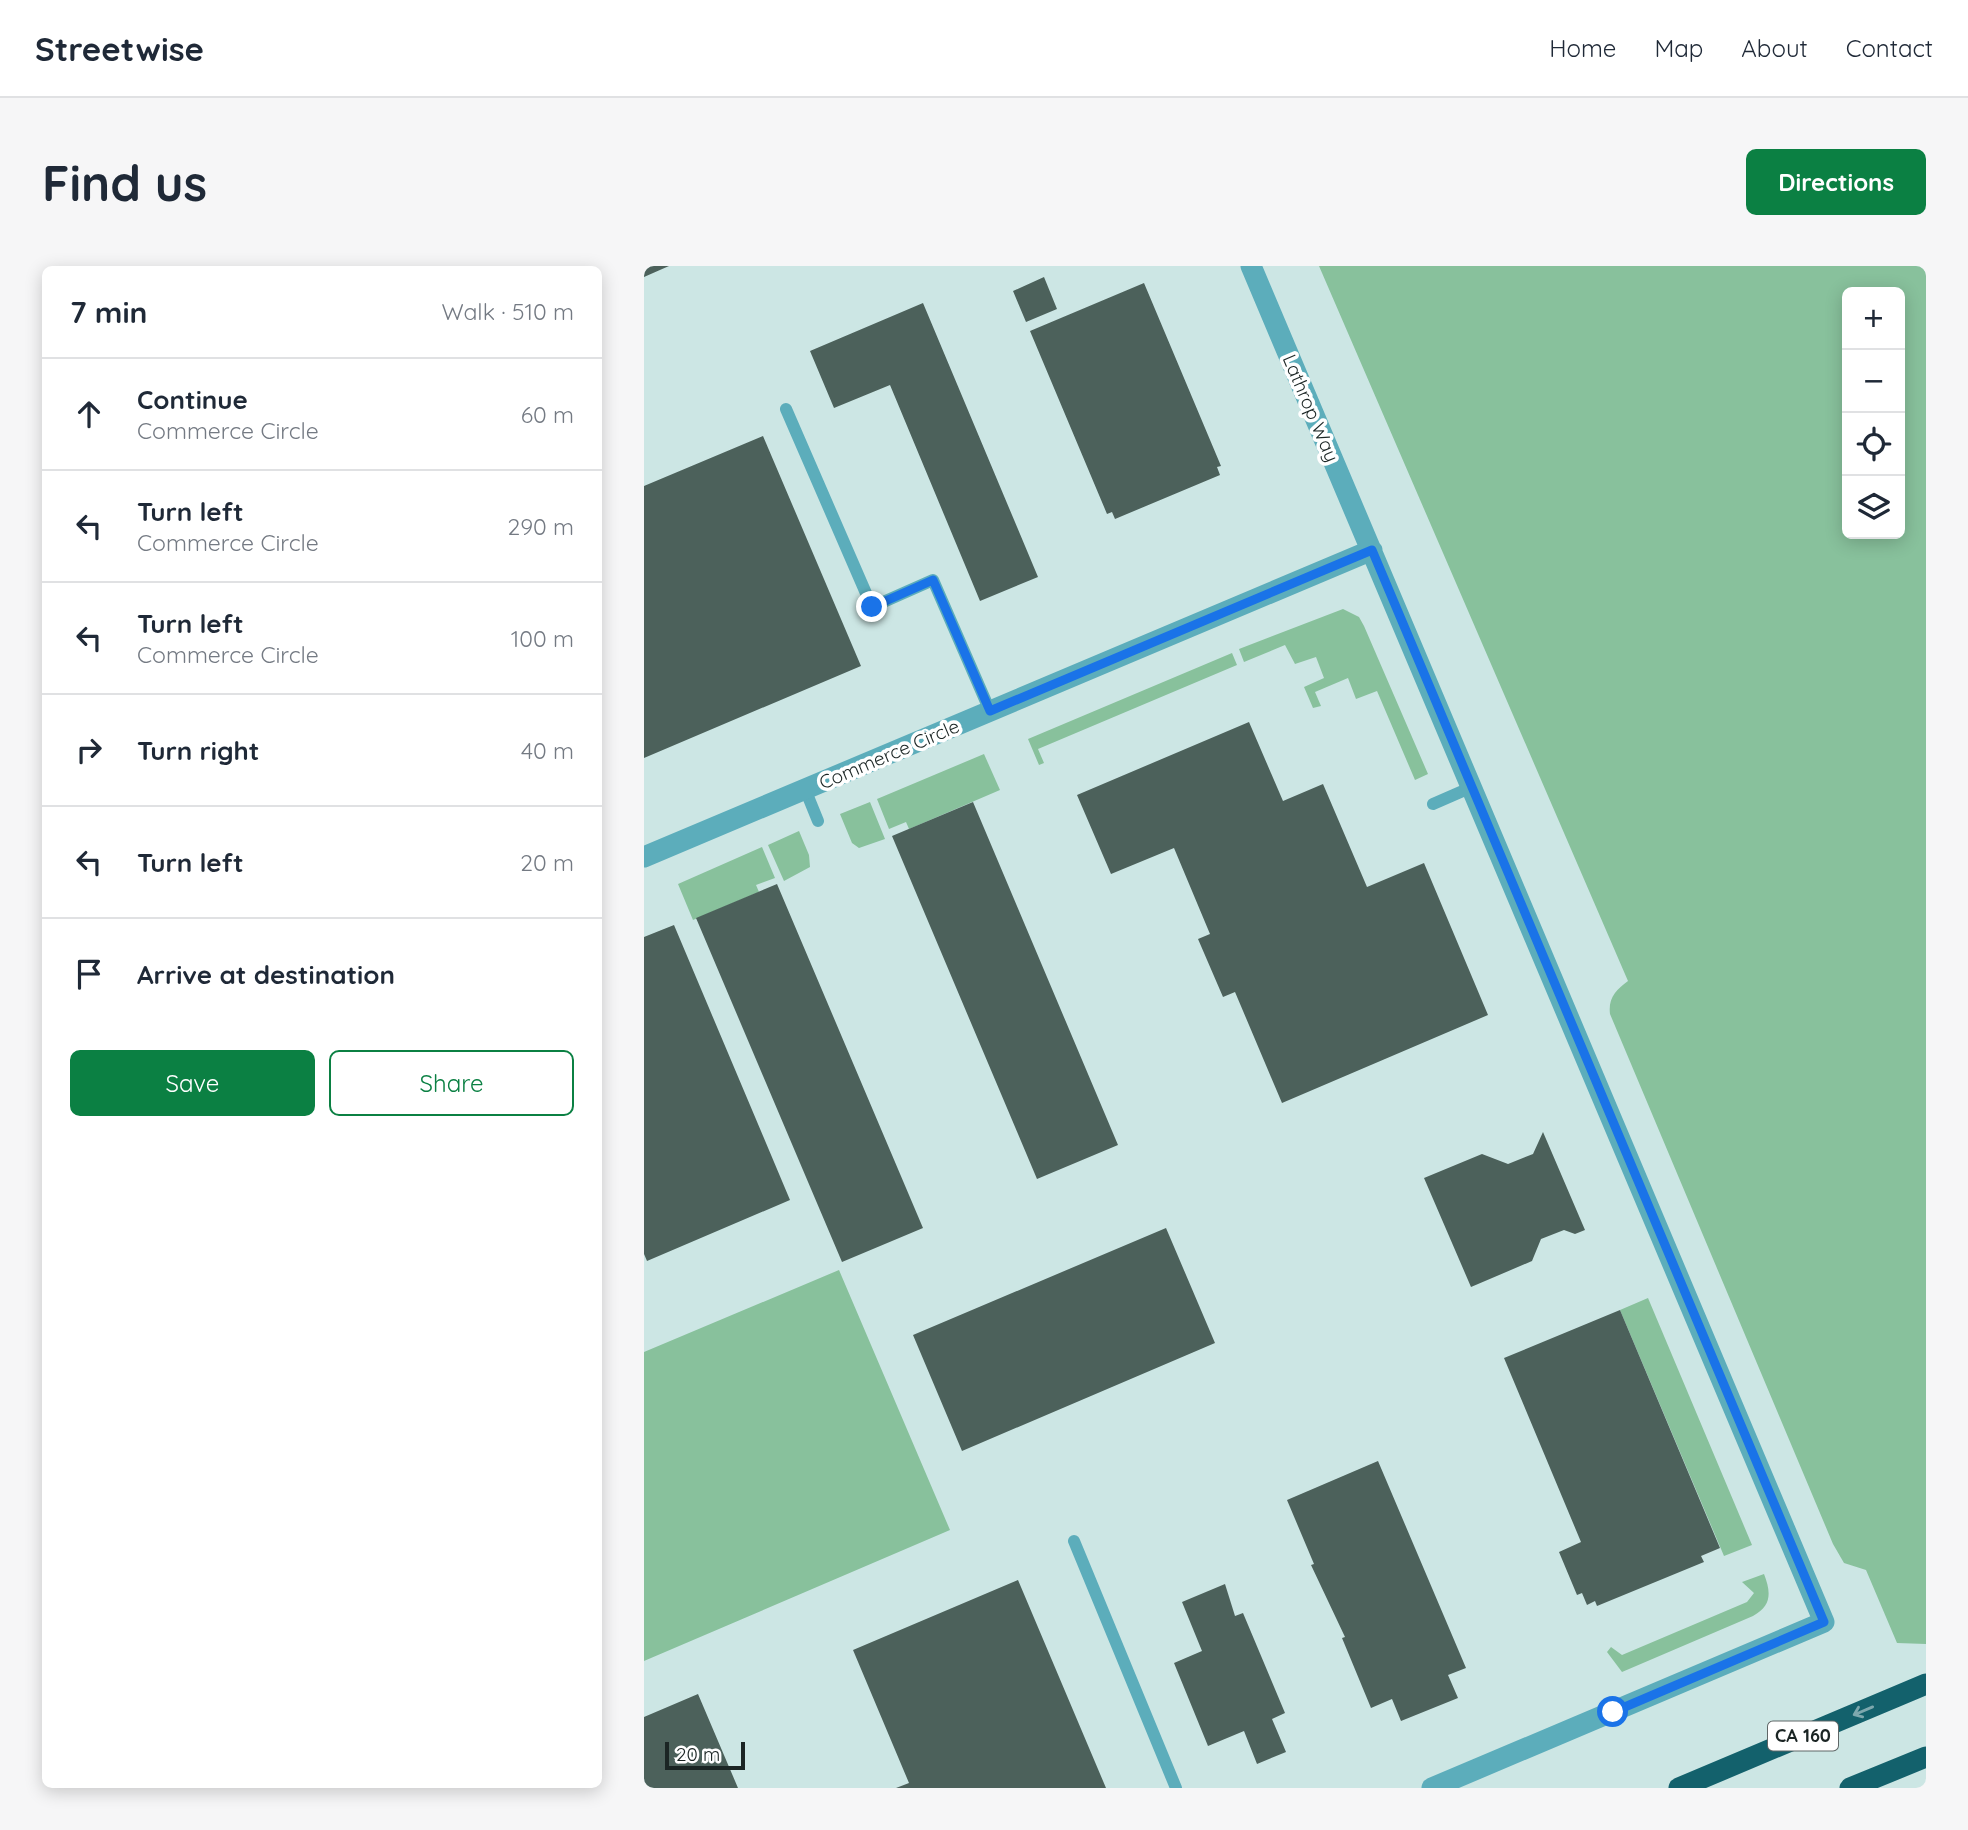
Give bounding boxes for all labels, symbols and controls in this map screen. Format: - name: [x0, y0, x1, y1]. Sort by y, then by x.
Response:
- text: Streetwise: [35, 28, 204, 69]
- text: Home: [1549, 33, 1616, 63]
- text: Map: [1654, 33, 1703, 63]
- text: About: [1741, 33, 1808, 63]
- text: Contact: [1846, 33, 1933, 63]
- button: Directions: [1746, 149, 1926, 215]
- text: Find us: [42, 152, 207, 213]
- map controls: [1842, 287, 1905, 539]
- button: +: [1842, 287, 1905, 350]
- text: 7 min: [70, 293, 148, 331]
- text: Walk · 510 m: [441, 297, 574, 326]
- button: −: [1842, 350, 1905, 413]
- street label: Lathrop Way: [1278, 351, 1344, 465]
- text: Continue: [137, 383, 248, 416]
- icon: ahead: [70, 395, 108, 433]
- text: 60 m: [521, 400, 574, 429]
- button: locate: [1842, 413, 1905, 476]
- text: Commerce Circle: [137, 416, 319, 445]
- button: layers: [1842, 476, 1905, 539]
- text: Turn left: [137, 495, 244, 528]
- icon: left: [70, 507, 108, 545]
- text: 290 m: [507, 512, 574, 541]
- text: Commerce Circle: [137, 528, 319, 557]
- route end: [856, 591, 887, 622]
- text: Turn left: [137, 607, 244, 640]
- icon: left: [70, 619, 108, 657]
- text: 100 m: [511, 624, 574, 653]
- text: Commerce Circle: [137, 640, 319, 669]
- street label: Commerce Circle: [815, 714, 963, 794]
- icon: right: [70, 731, 108, 769]
- text: Turn right: [137, 734, 259, 767]
- text: 40 m: [521, 736, 574, 765]
- icon: left: [70, 843, 108, 881]
- text: Turn left: [137, 846, 244, 879]
- text: 20 m: [520, 848, 574, 877]
- icon: arrive: [70, 955, 108, 993]
- text: Arrive at destination: [137, 958, 395, 991]
- button: Save: [70, 1050, 315, 1116]
- button: Share: [329, 1050, 574, 1116]
- route start: [1597, 1696, 1628, 1727]
- one-way arrow: [1853, 1705, 1874, 1718]
- road number: CA 160: [1768, 1722, 1838, 1750]
- scale bar: [665, 1739, 746, 1771]
- text: 20 m: [676, 1742, 720, 1766]

